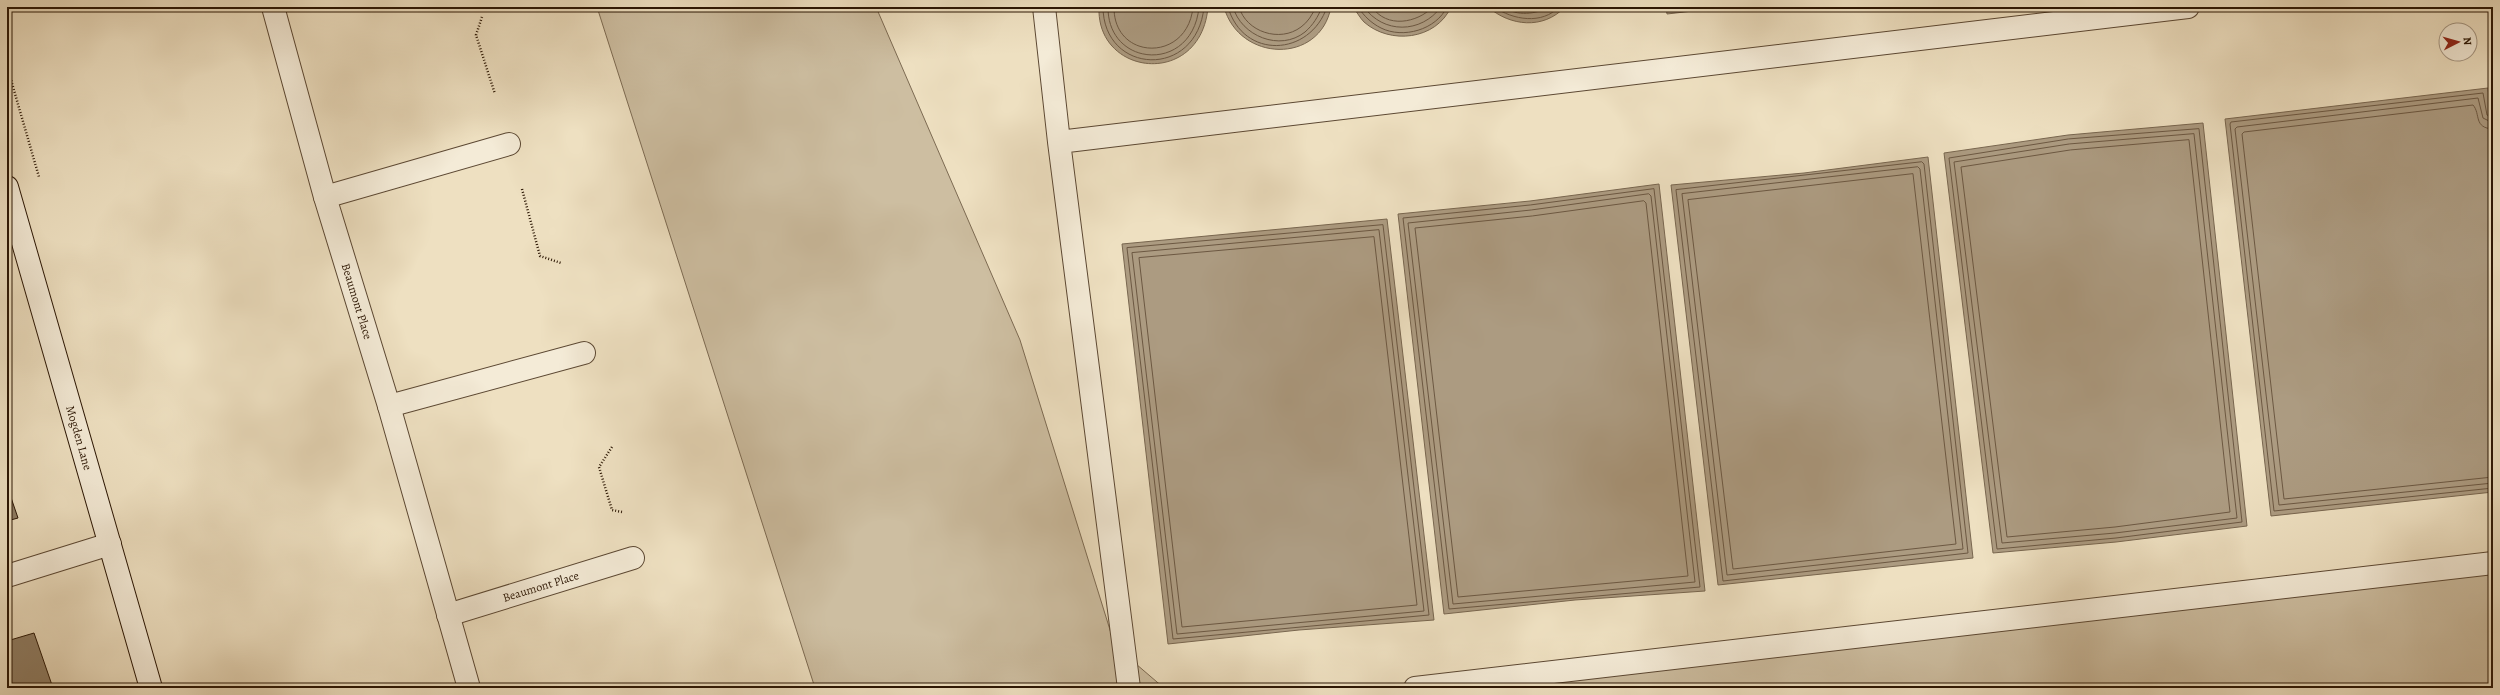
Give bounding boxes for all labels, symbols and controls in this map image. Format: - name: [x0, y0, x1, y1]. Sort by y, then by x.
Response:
- north arrow: [2438, 22, 2478, 62]
- text: N: [2460, 36, 2475, 46]
- street label: Beaumont Place: [338, 261, 376, 341]
- street label: Mogden Lane: [62, 404, 96, 472]
- street label: Beaumont Place: [501, 567, 581, 606]

